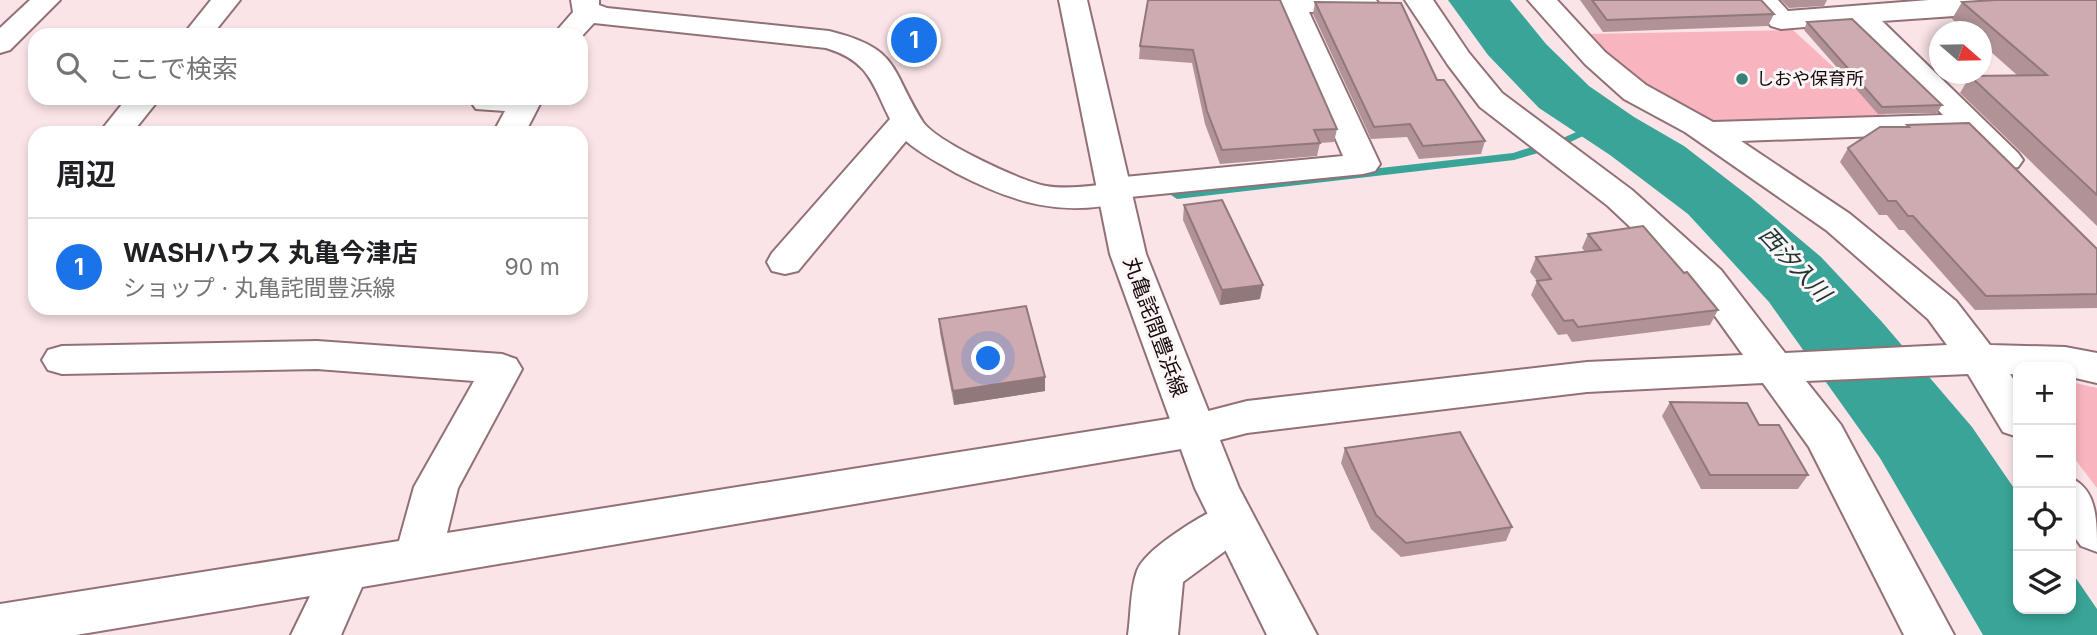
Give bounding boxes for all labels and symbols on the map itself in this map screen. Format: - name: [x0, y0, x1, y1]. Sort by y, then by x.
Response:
- pin: 1: [891, 14, 937, 66]
- north arrow: [1929, 21, 1992, 84]
- place label: しおや保育所: [1756, 68, 1864, 89]
- marker: しおや保育所: [1734, 71, 1750, 87]
- water label: 西汐入川: [1753, 221, 1839, 309]
- street label: 丸亀詫間豊浜線: [1119, 253, 1192, 400]
- your location: [971, 341, 1005, 375]

